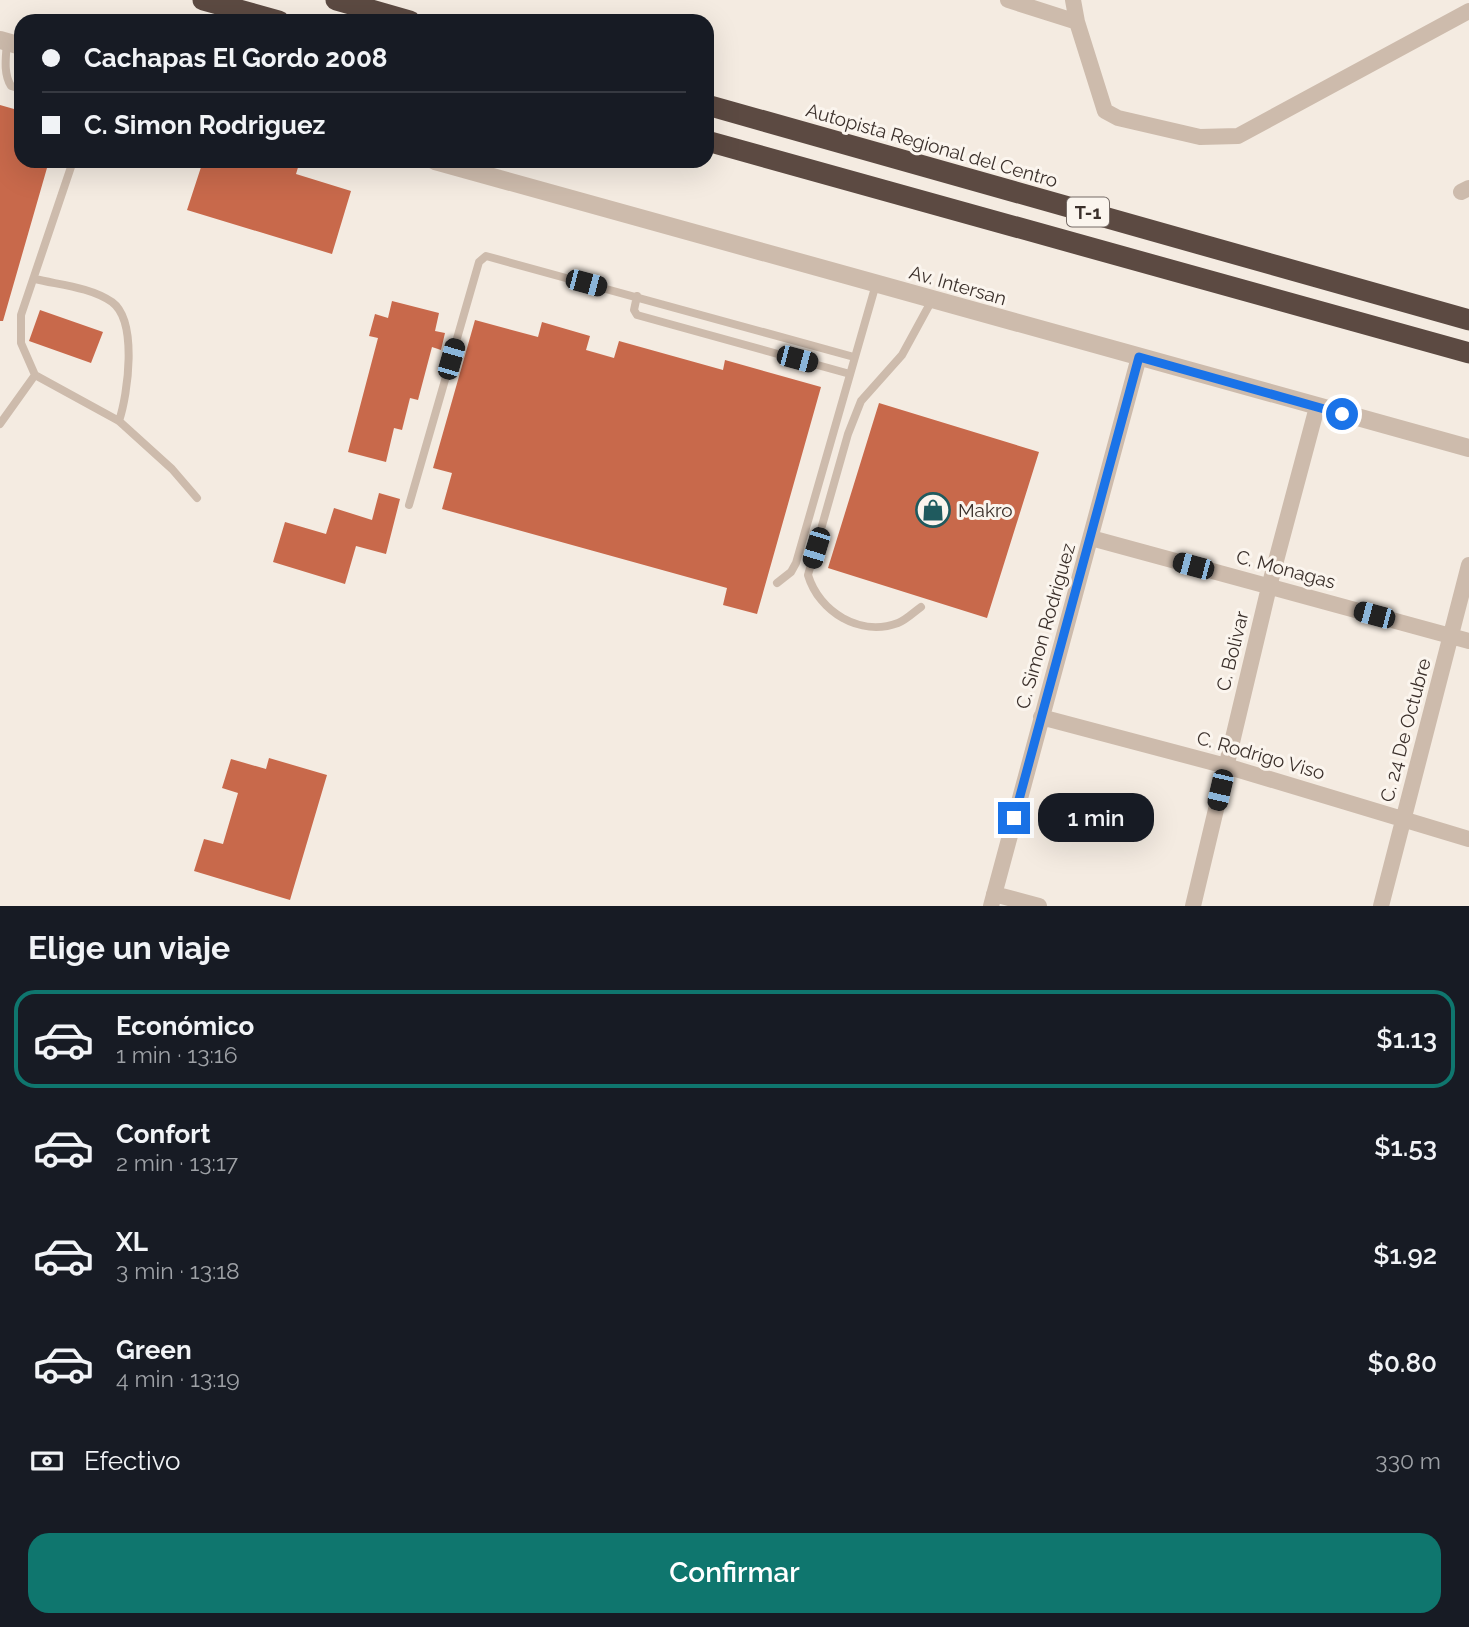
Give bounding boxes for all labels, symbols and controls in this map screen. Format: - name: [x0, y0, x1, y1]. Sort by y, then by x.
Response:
- text: Cachapas El Gordo 2008: [84, 43, 388, 73]
- street label: Autopista Regional del Centro: [804, 98, 1060, 192]
- text: C. Simon Rodriguez: [84, 110, 325, 140]
- road number: T-1: [1067, 197, 1109, 226]
- street label: Av. Intersan: [907, 261, 1009, 309]
- car: [563, 267, 610, 299]
- car: [436, 336, 467, 382]
- car: [774, 343, 821, 375]
- route start: [1326, 398, 1358, 430]
- shop icon: Makro: [914, 491, 952, 529]
- place label: Makro: [958, 499, 1013, 521]
- car: [800, 525, 833, 571]
- street label: C. Simon Rodriguez: [1011, 541, 1079, 711]
- street label: C. Monagas: [1234, 545, 1338, 593]
- car: [1170, 550, 1217, 582]
- car: [1351, 599, 1398, 631]
- street label: C. Bolivar: [1211, 608, 1253, 693]
- street label: C. 24 De Octubre: [1375, 656, 1435, 804]
- street label: C. Rodrigo Viso: [1194, 726, 1328, 784]
- car: [1206, 767, 1235, 813]
- callout: 1 min: [1038, 794, 1154, 842]
- route end: [998, 802, 1030, 834]
- text: 1 min: [1067, 804, 1125, 831]
- text: Elige un viaje: [28, 929, 230, 966]
- icon: car: [32, 1008, 95, 1071]
- text: Económico: [116, 1011, 254, 1041]
- text: $1.13: [1376, 1024, 1437, 1054]
- text: 1 min · 13:16: [116, 1041, 238, 1068]
- icon: car: [32, 1116, 95, 1179]
- text: Confort: [116, 1119, 210, 1149]
- text: $1.53: [1374, 1132, 1437, 1162]
- text: 2 min · 13:17: [116, 1149, 238, 1176]
- icon: car: [32, 1224, 95, 1287]
- text: XL: [116, 1227, 148, 1257]
- text: $1.92: [1373, 1240, 1437, 1270]
- text: 3 min · 13:18: [116, 1257, 240, 1284]
- icon: car: [32, 1332, 95, 1395]
- text: Green: [116, 1335, 192, 1365]
- text: $0.80: [1368, 1348, 1437, 1378]
- text: 4 min · 13:19: [116, 1365, 240, 1392]
- icon: cash: [28, 1442, 66, 1480]
- text: Efectivo: [84, 1446, 181, 1476]
- text: 330 m: [1375, 1447, 1441, 1474]
- button: Confirmar: [28, 1533, 1441, 1613]

